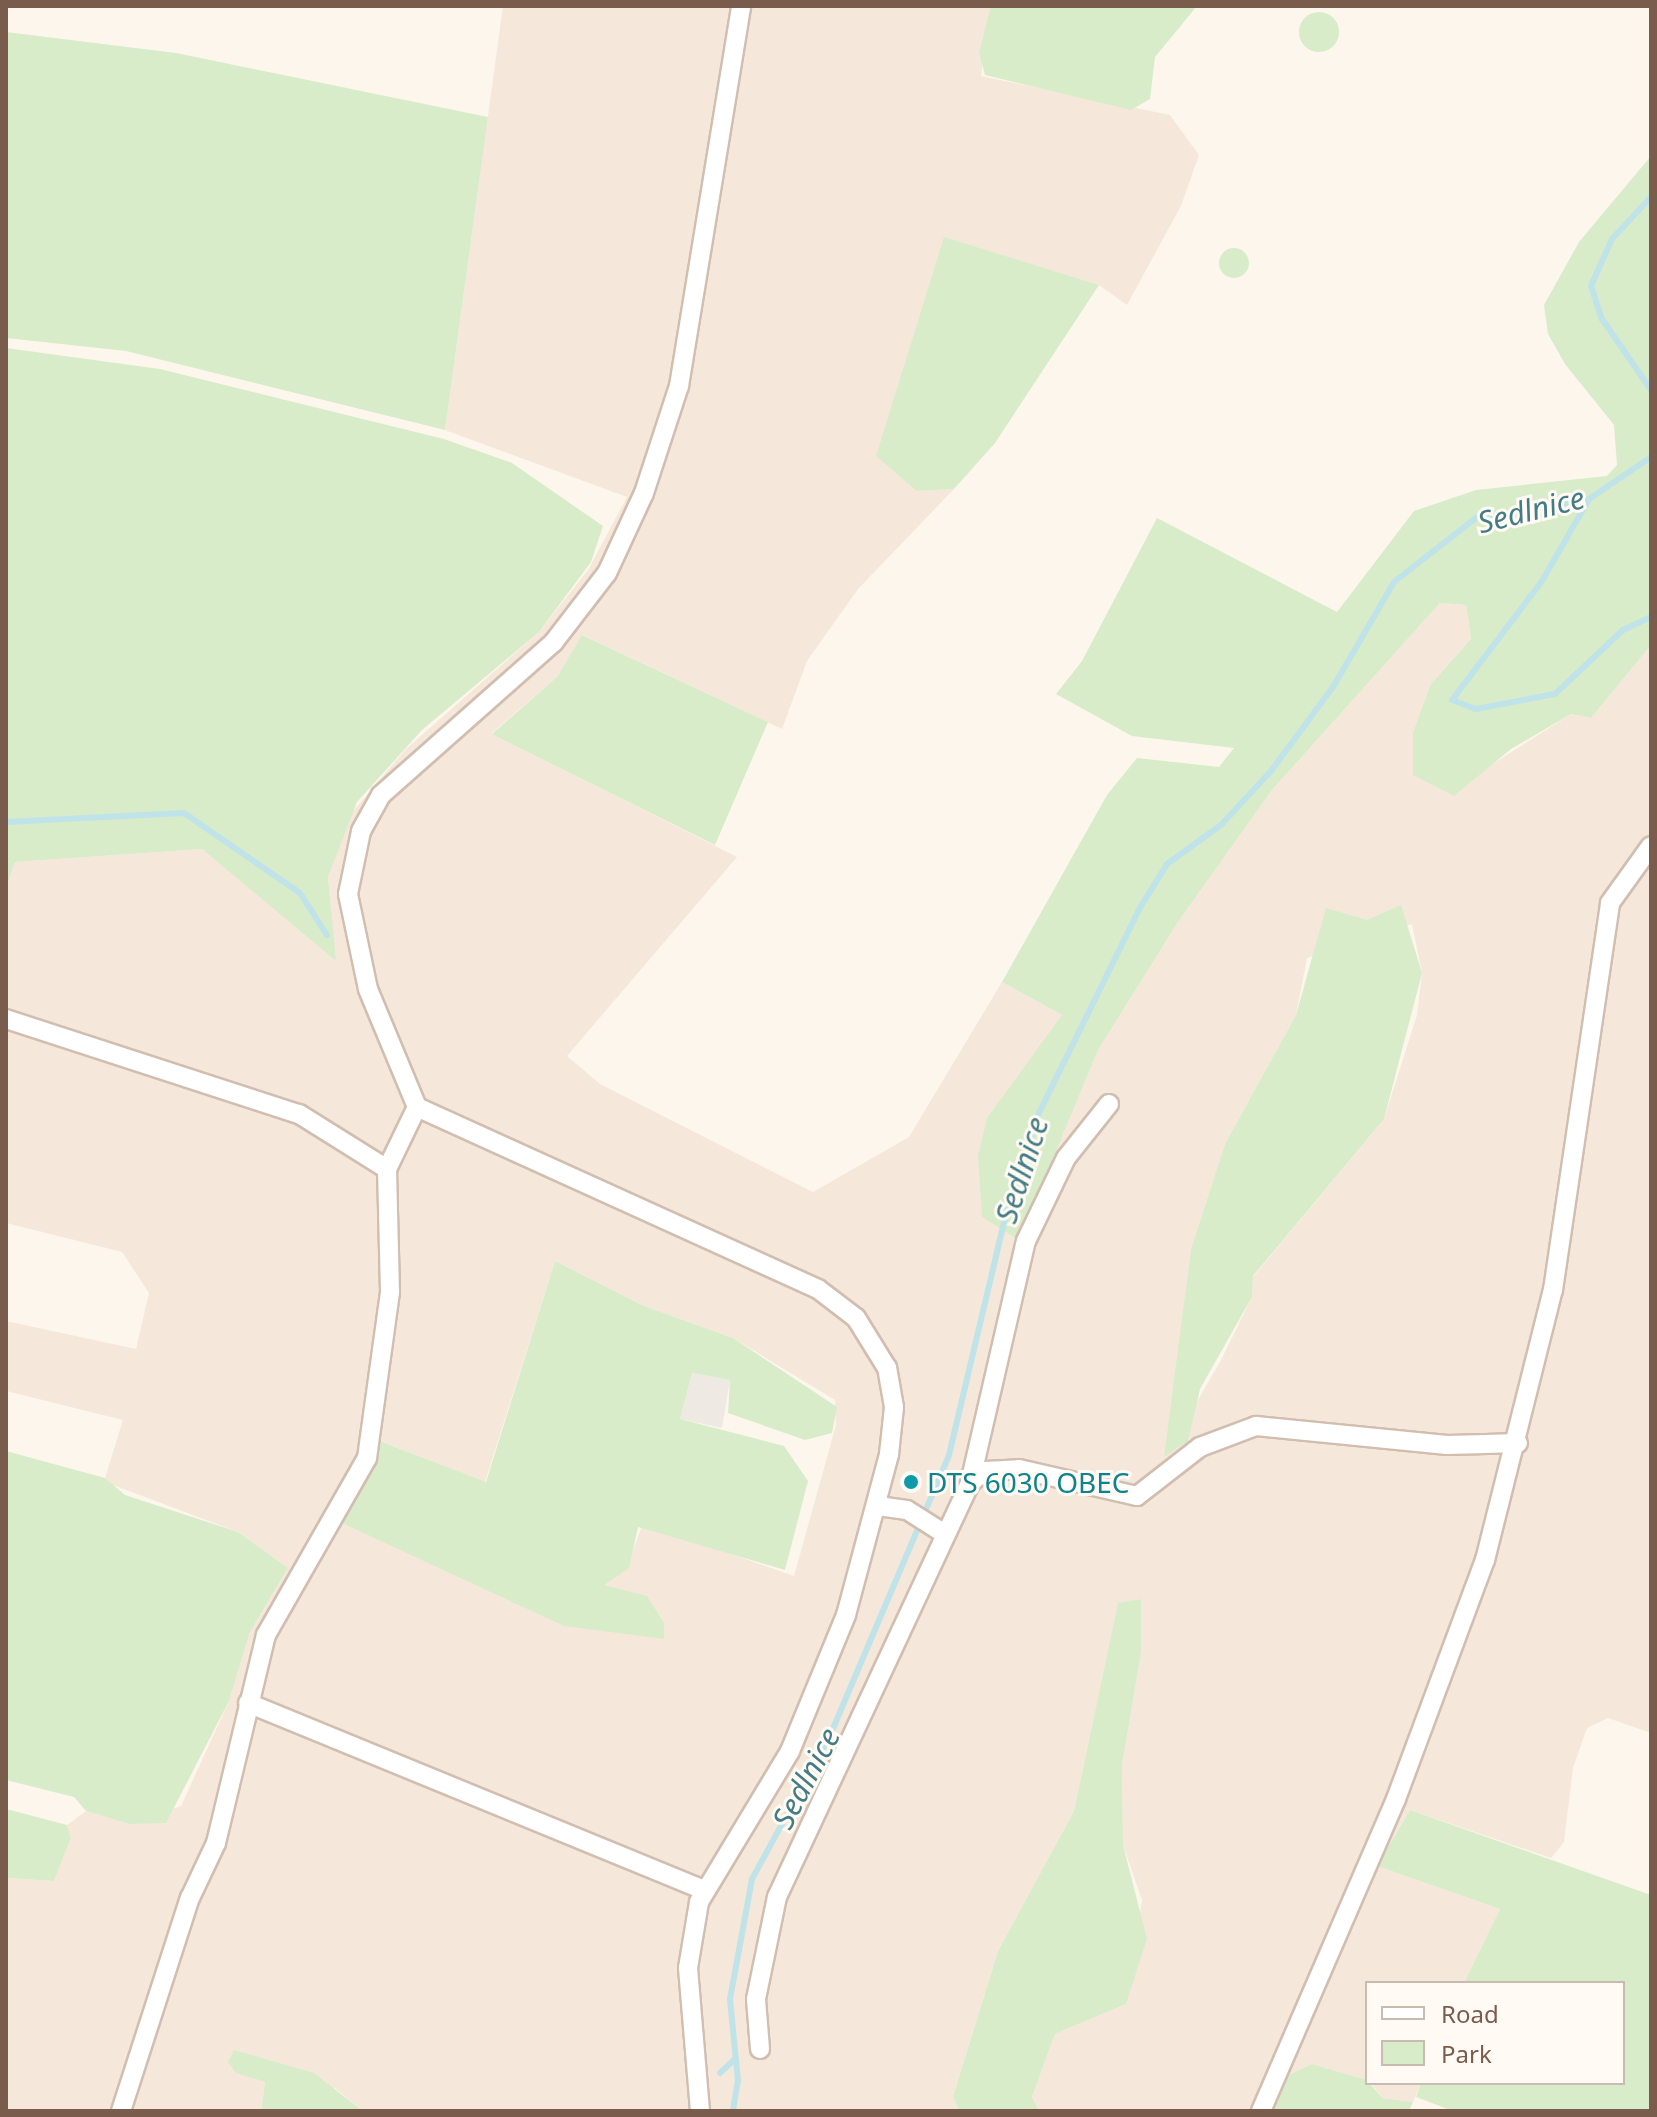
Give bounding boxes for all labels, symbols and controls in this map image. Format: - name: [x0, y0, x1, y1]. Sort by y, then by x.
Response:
- water label: Sedlnice: [1474, 479, 1588, 541]
- water label: Sedlnice: [988, 1113, 1056, 1227]
- place label: DTS 6030 OBEC: [927, 1465, 1129, 1499]
- marker: DTS 6030 OBEC: [902, 1473, 920, 1491]
- water label: Sedlnice: [765, 1721, 847, 1835]
- legend: [1365, 1981, 1625, 2085]
- text: Road: [1441, 1997, 1499, 2030]
- text: Park: [1441, 2037, 1492, 2070]

